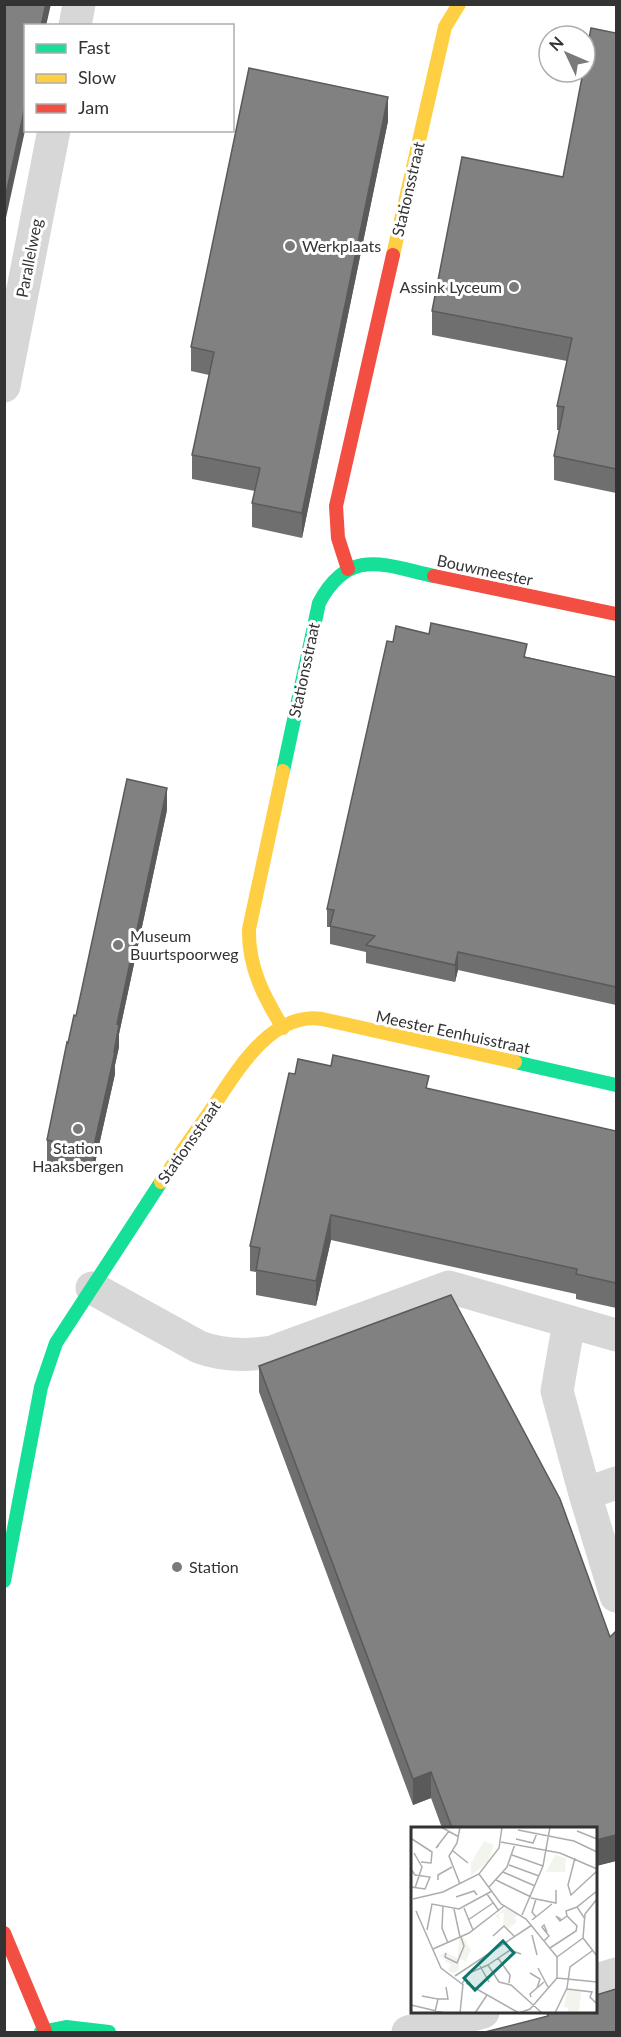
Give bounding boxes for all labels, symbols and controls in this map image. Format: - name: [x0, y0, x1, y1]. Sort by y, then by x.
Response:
- legend: [24, 24, 234, 132]
- north arrow: [537, 24, 597, 84]
- text: N: [545, 32, 567, 54]
- text: Fast: [78, 36, 111, 58]
- text: Slow: [78, 66, 116, 88]
- text: Jam: [78, 96, 109, 118]
- street label: Stationsstraat: [387, 139, 428, 238]
- street label: Parallelweg: [12, 217, 45, 299]
- place label: Werkplaats: [302, 236, 381, 255]
- marker: Werkplaats: [283, 239, 297, 253]
- place label: Assink Lyceum: [400, 277, 502, 296]
- marker: Assink Lyceum: [507, 280, 521, 294]
- street label: Bouwmeester: [435, 550, 535, 589]
- street label: Stationsstraat: [284, 620, 323, 719]
- place label: Museum Buurtspoorweg: [130, 926, 239, 963]
- marker: Museum Buurtspoorweg: [111, 938, 125, 952]
- street label: Meester Eenhuisstraat: [374, 1006, 532, 1057]
- street label: Stationsstraat: [153, 1096, 224, 1187]
- marker: Station Haaksbergen: [71, 1122, 85, 1136]
- place label: Station Haaksbergen: [32, 1138, 124, 1175]
- place label: Station: [189, 1557, 239, 1576]
- marker: Station: [170, 1560, 184, 1574]
- inset map: [411, 1827, 597, 2013]

